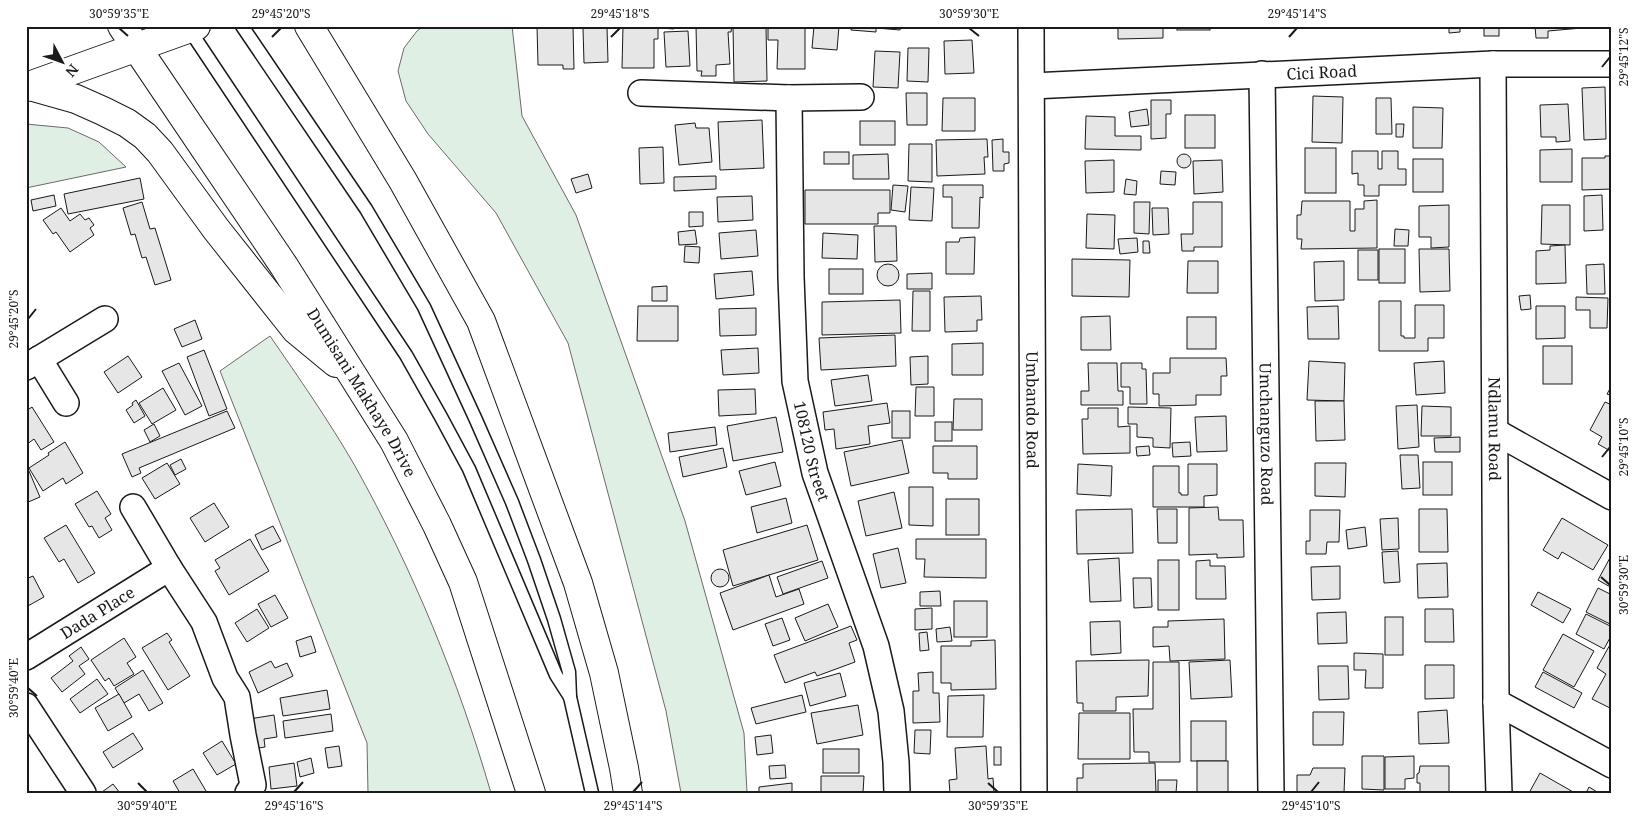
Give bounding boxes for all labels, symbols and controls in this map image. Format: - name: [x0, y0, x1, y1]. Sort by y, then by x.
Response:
- text: 30°59'35"E: [89, 5, 149, 22]
- text: 29°45'20"S: [251, 5, 311, 22]
- text: 29°45'18"S: [590, 5, 650, 22]
- text: 30°59'30"E: [939, 5, 999, 22]
- text: 29°45'14"S: [1267, 5, 1327, 22]
- text: 29°45'12"S: [1615, 27, 1632, 87]
- north arrow: [38, 38, 88, 88]
- street label: Cici Road: [1286, 59, 1358, 85]
- text: N: [61, 60, 83, 81]
- text: 29°45'20"S: [5, 289, 22, 349]
- street label: Dumisani Makhaye Drive: [302, 304, 421, 481]
- street label: Umbando Road: [1021, 351, 1044, 469]
- street label: Umchanguzo Road: [1255, 362, 1278, 506]
- street label: Ndlamu Road: [1483, 377, 1506, 481]
- street label: 108120 Street: [789, 399, 835, 504]
- text: 29°45'10"S: [1615, 417, 1632, 477]
- text: 30°59'30"E: [1615, 555, 1632, 615]
- street label: Dada Place: [56, 581, 139, 644]
- text: 30°59'40"E: [5, 658, 22, 718]
- text: 30°59'40"E: [117, 797, 177, 814]
- text: 29°45'16"S: [264, 797, 324, 814]
- text: 29°45'14"S: [603, 797, 663, 814]
- text: 30°59'35"E: [968, 797, 1028, 814]
- text: 29°45'10"S: [1281, 797, 1341, 814]

